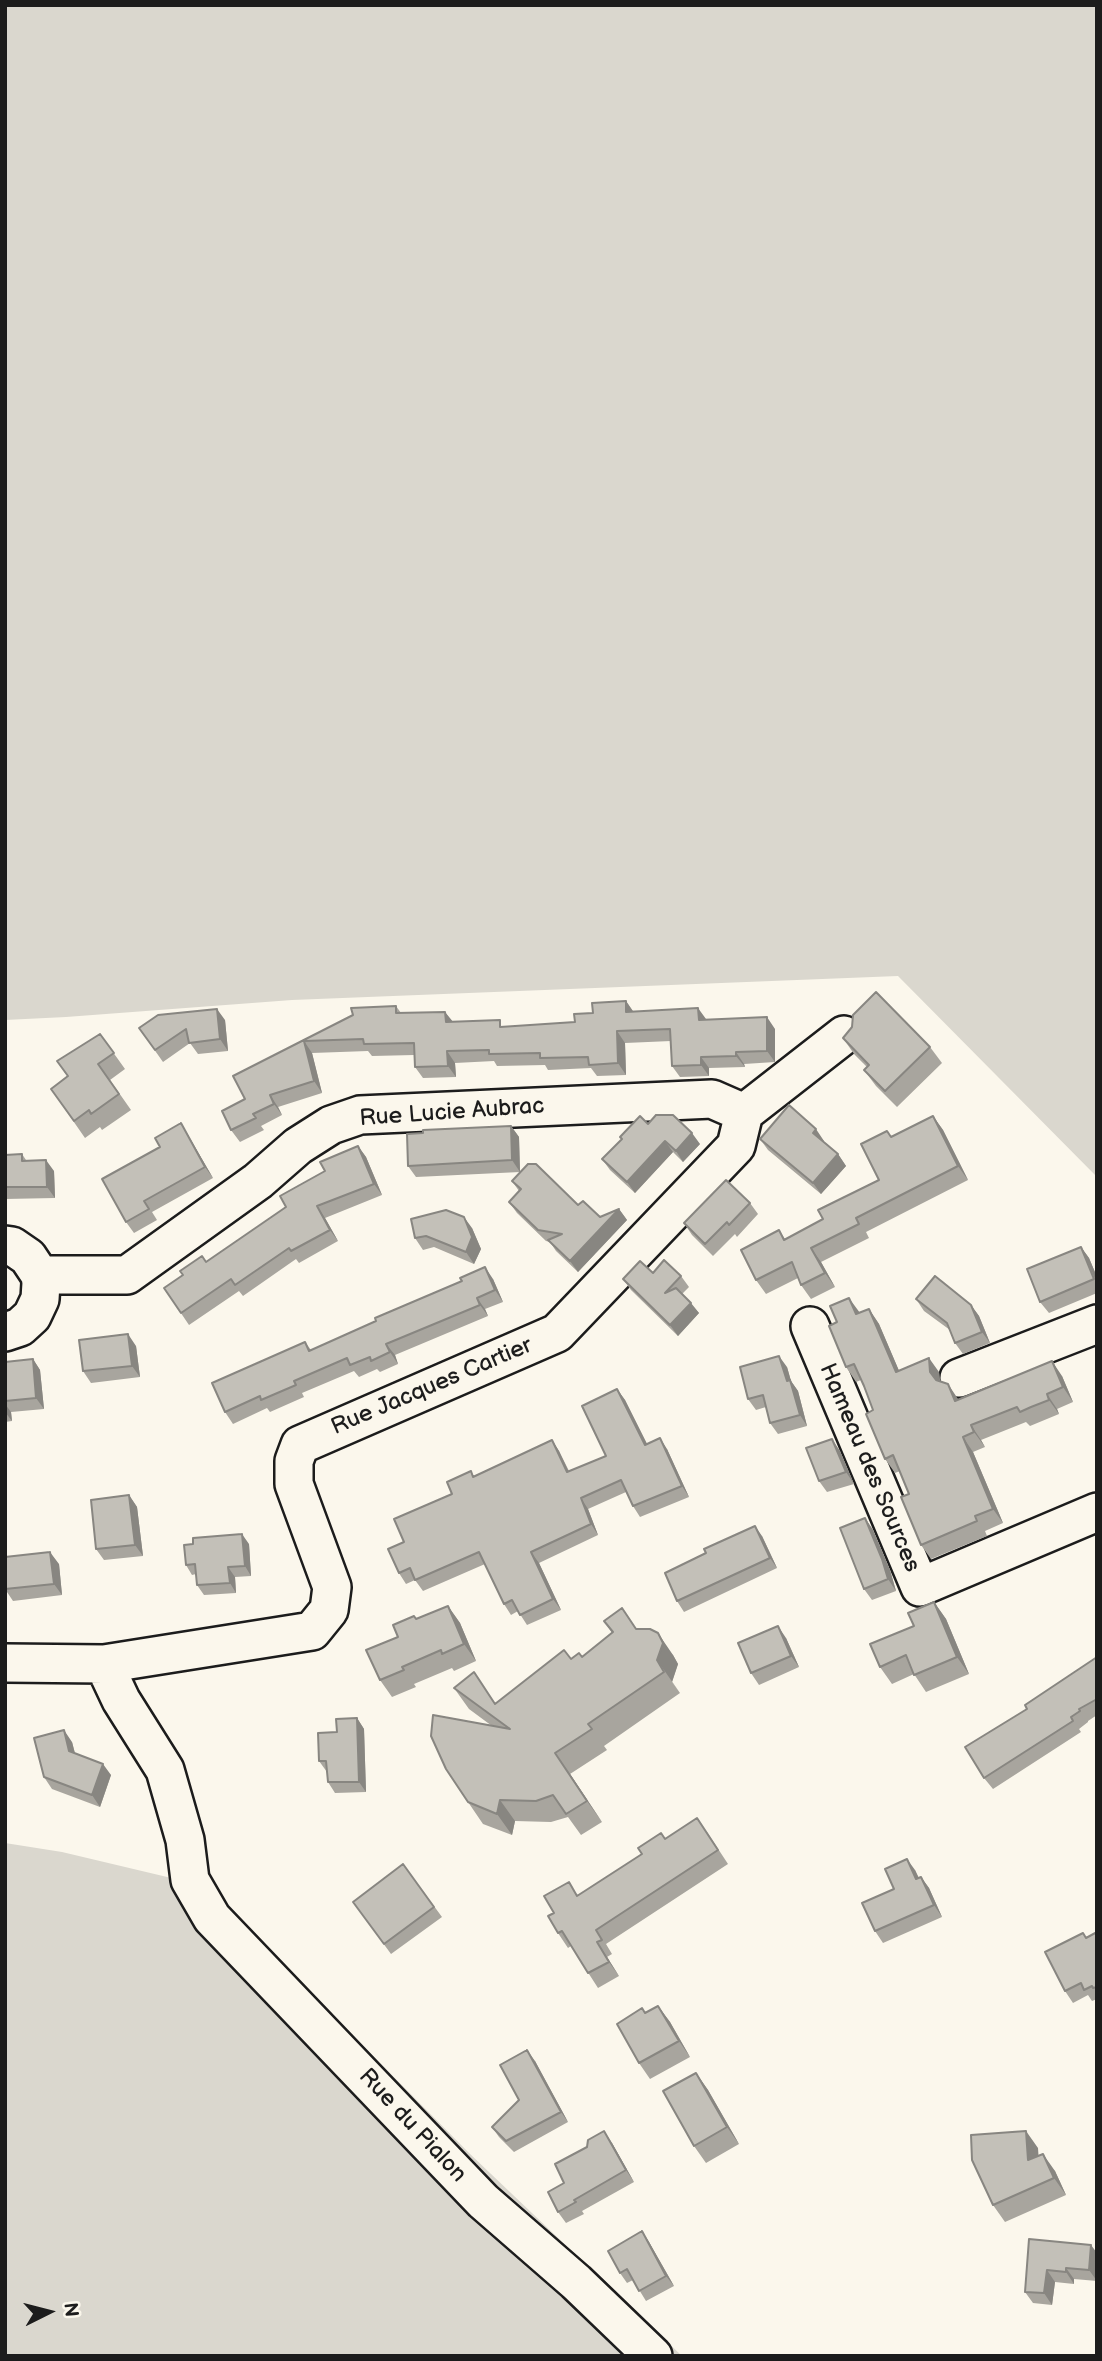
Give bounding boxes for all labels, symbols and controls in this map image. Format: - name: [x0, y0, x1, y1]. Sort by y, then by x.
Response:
- street label: Rue Lucie Aubrac: [359, 1093, 545, 1133]
- street label: Rue Jacques Cartier: [327, 1332, 537, 1442]
- street label: Hameau des Sources: [813, 1360, 925, 1576]
- street label: Rue du Pialon: [352, 2064, 472, 2188]
- north arrow: [14, 2277, 84, 2347]
- text: N: [58, 2301, 83, 2318]

